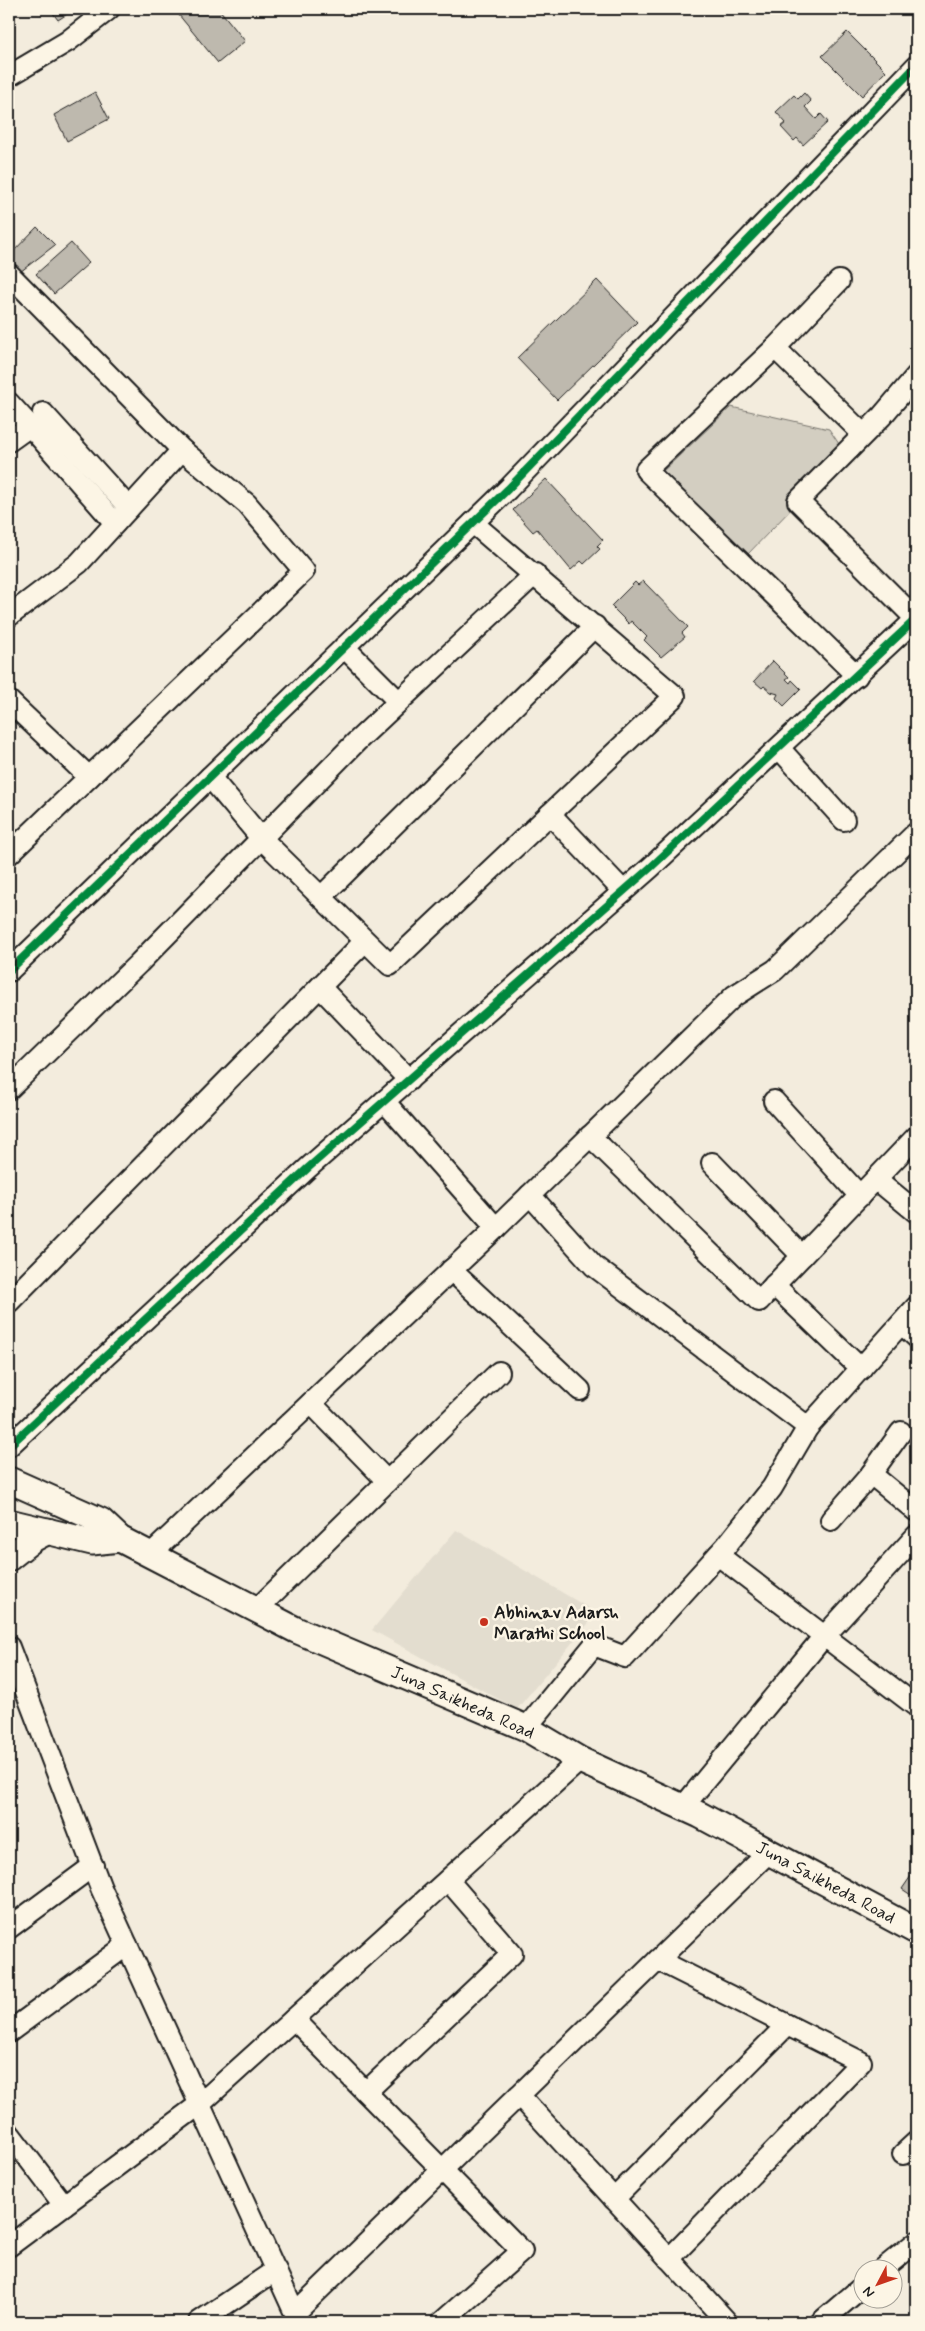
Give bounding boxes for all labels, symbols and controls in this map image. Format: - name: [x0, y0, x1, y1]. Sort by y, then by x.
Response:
- place label: Abhinav Adarsh Marathi School: [494, 1601, 619, 1646]
- marker: Abhinav Adarsh Marathi School: [478, 1616, 490, 1628]
- street label: Juna Saikheda Road: [387, 1660, 538, 1745]
- street label: Juna Saikheda Road: [752, 1836, 900, 1930]
- north arrow: [852, 2258, 902, 2308]
- text: N: [859, 2282, 879, 2301]

